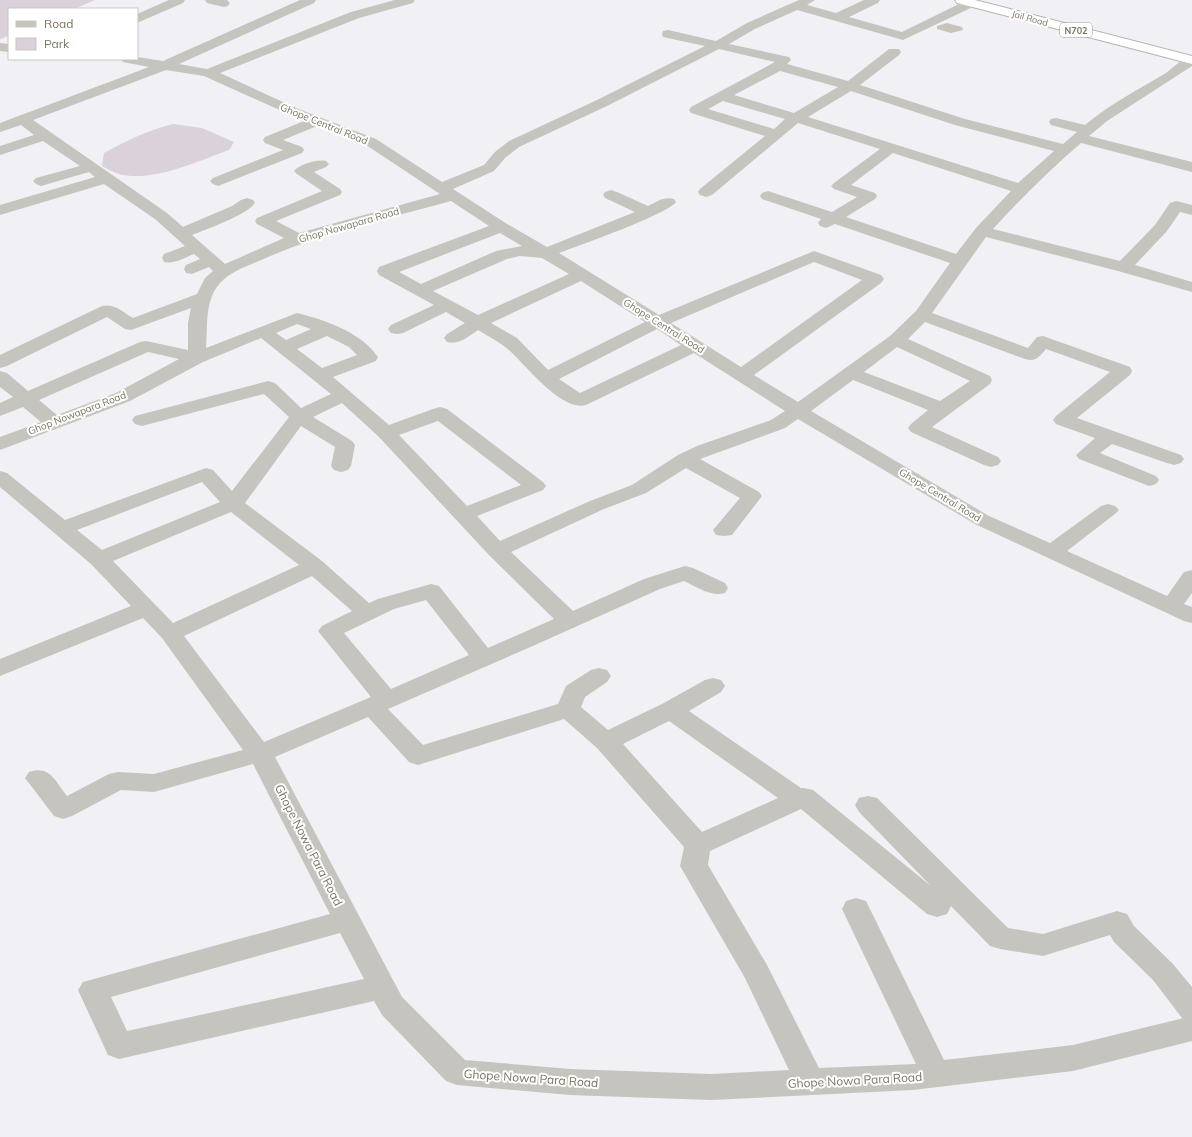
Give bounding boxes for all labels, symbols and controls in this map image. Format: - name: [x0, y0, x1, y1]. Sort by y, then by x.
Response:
- legend: [8, 8, 138, 60]
- street label: Jail Road: [1011, 8, 1049, 28]
- text: Road: [44, 16, 73, 31]
- road number: N702: [1060, 23, 1092, 37]
- text: Park: [44, 36, 70, 51]
- street label: Ghope Central Road: [278, 100, 370, 148]
- street label: Ghop Nowapara Road: [297, 204, 401, 246]
- street label: Ghope Central Road: [621, 296, 707, 356]
- street label: Ghop Nowapara Road: [26, 388, 128, 438]
- street label: Ghope Central Road: [897, 465, 983, 525]
- street label: Ghope Nowa Para Road: [272, 782, 346, 908]
- street label: Ghope Nowa Para Road: [463, 1066, 599, 1090]
- street label: Ghope Nowa Para Road: [787, 1069, 923, 1091]

